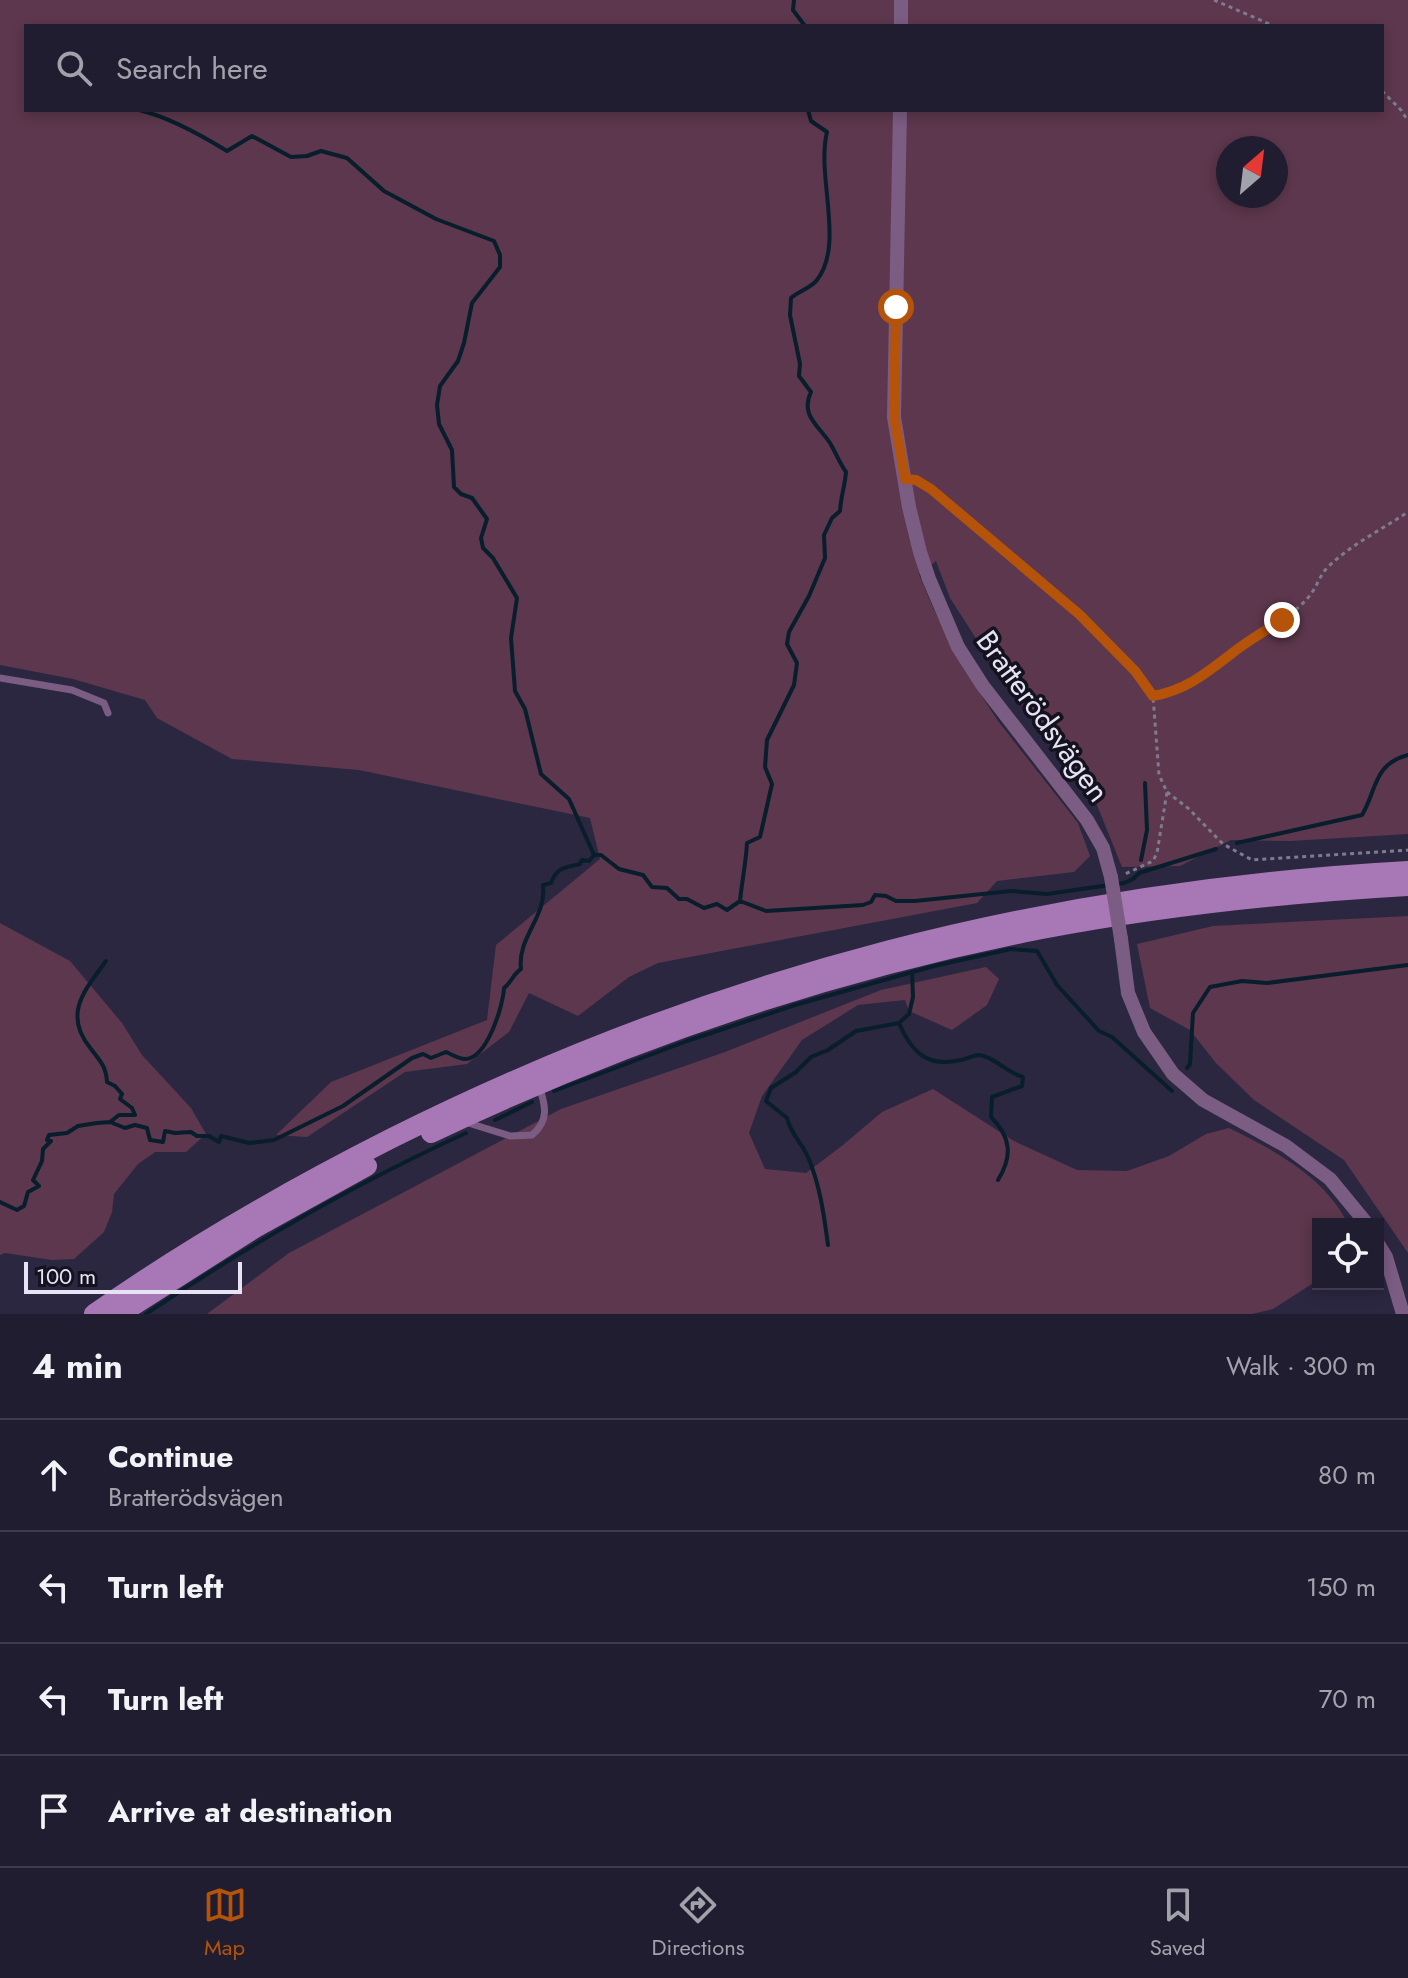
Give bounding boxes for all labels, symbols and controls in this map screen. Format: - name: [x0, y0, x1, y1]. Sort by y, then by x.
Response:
- search box: [24, 24, 1384, 112]
- icon: search: [52, 46, 96, 90]
- text: Search here: [116, 47, 268, 90]
- north arrow: [1216, 136, 1288, 208]
- route start: [878, 289, 914, 325]
- route end: [1264, 602, 1300, 638]
- street label: Bratterödsvägen: [966, 621, 1120, 811]
- map controls: [1312, 1218, 1384, 1290]
- button: locate: [1312, 1218, 1384, 1290]
- scale bar: [24, 1258, 242, 1294]
- text: 100 m: [36, 1260, 96, 1292]
- text: 4 min: [32, 1342, 123, 1391]
- text: Walk · 300 m: [1226, 1347, 1376, 1385]
- text: Continue: [108, 1435, 234, 1478]
- icon: ahead: [32, 1453, 76, 1497]
- text: 80 m: [1318, 1456, 1376, 1494]
- text: Bratterödsvägen: [108, 1478, 284, 1516]
- icon: left: [32, 1565, 76, 1609]
- text: Turn left: [108, 1566, 223, 1609]
- text: 150 m: [1306, 1568, 1376, 1606]
- icon: left: [32, 1677, 76, 1721]
- text: Turn left: [108, 1678, 223, 1721]
- text: 70 m: [1319, 1680, 1376, 1718]
- icon: arrive: [32, 1789, 76, 1833]
- text: Arrive at destination: [108, 1790, 393, 1833]
- tab: Map: [203, 1883, 247, 1963]
- tab: Directions: [652, 1883, 745, 1963]
- tab: Saved: [1150, 1883, 1205, 1963]

